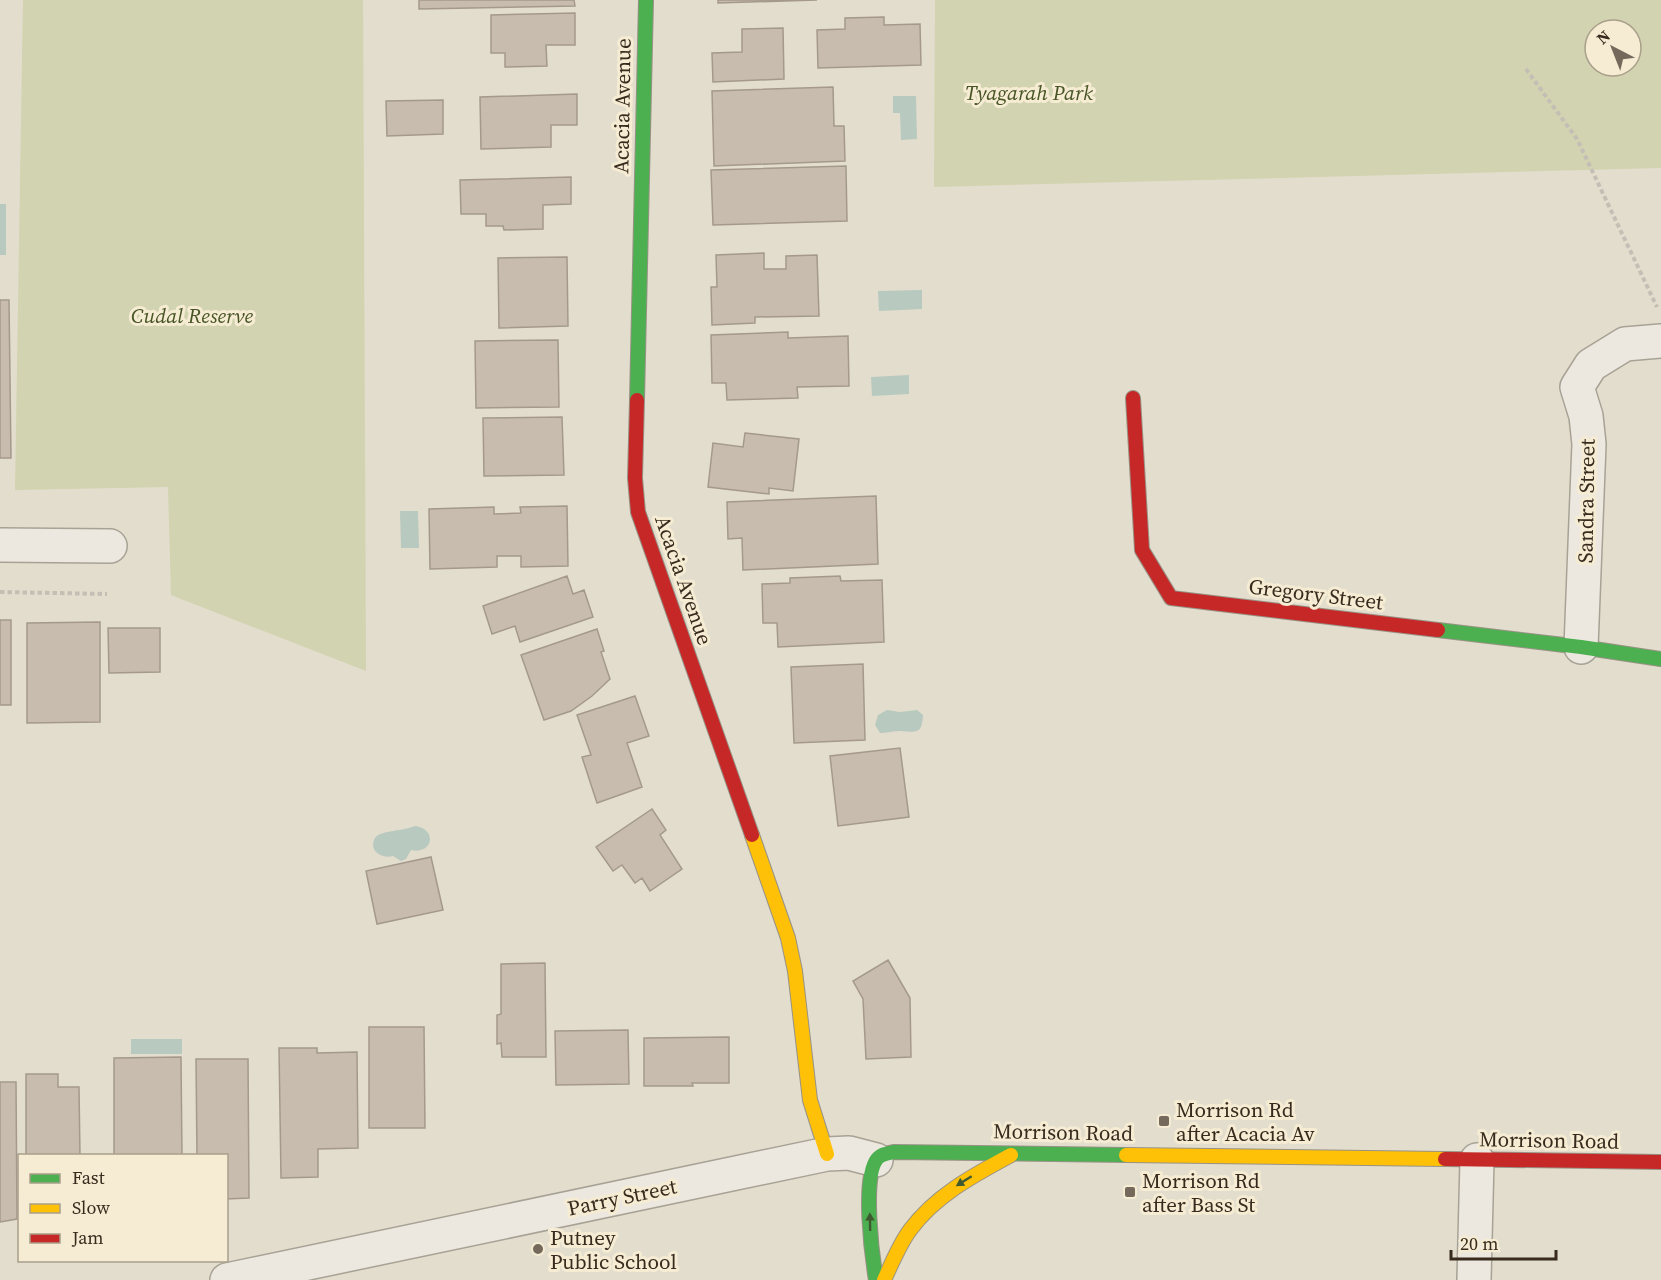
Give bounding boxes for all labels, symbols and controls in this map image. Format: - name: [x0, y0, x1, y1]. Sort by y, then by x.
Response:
- north arrow: [1583, 18, 1643, 78]
- text: N: [1591, 25, 1615, 49]
- street label: Acacia Avenue: [606, 38, 638, 174]
- park label: Tyagarah Park: [965, 78, 1093, 107]
- park label: Cudal Reserve: [131, 301, 253, 330]
- street label: Sandra Street: [1570, 438, 1602, 563]
- street label: Acacia Avenue: [648, 511, 720, 649]
- street label: Gregory Street: [1247, 571, 1385, 617]
- place label: Morrison Rd after Acacia Av: [1176, 1095, 1315, 1148]
- marker: Morrison Rd after Acacia Av: [1157, 1114, 1171, 1128]
- street label: Morrison Road: [993, 1116, 1133, 1148]
- street label: Morrison Road: [1479, 1124, 1619, 1156]
- legend: [18, 1154, 228, 1262]
- text: Fast: [72, 1165, 105, 1190]
- place label: Morrison Rd after Bass St: [1142, 1166, 1260, 1219]
- street label: Parry Street: [565, 1171, 679, 1223]
- one-way arrow: [956, 1175, 972, 1186]
- marker: Morrison Rd after Bass St: [1123, 1185, 1137, 1199]
- text: Slow: [72, 1195, 110, 1220]
- one-way arrow: [866, 1213, 875, 1232]
- place label: Putney Public School: [550, 1223, 677, 1276]
- scale bar: [1451, 1223, 1556, 1261]
- text: Jam: [71, 1225, 104, 1250]
- text: 20 m: [1460, 1231, 1498, 1256]
- marker: Putney Public School: [531, 1242, 545, 1256]

